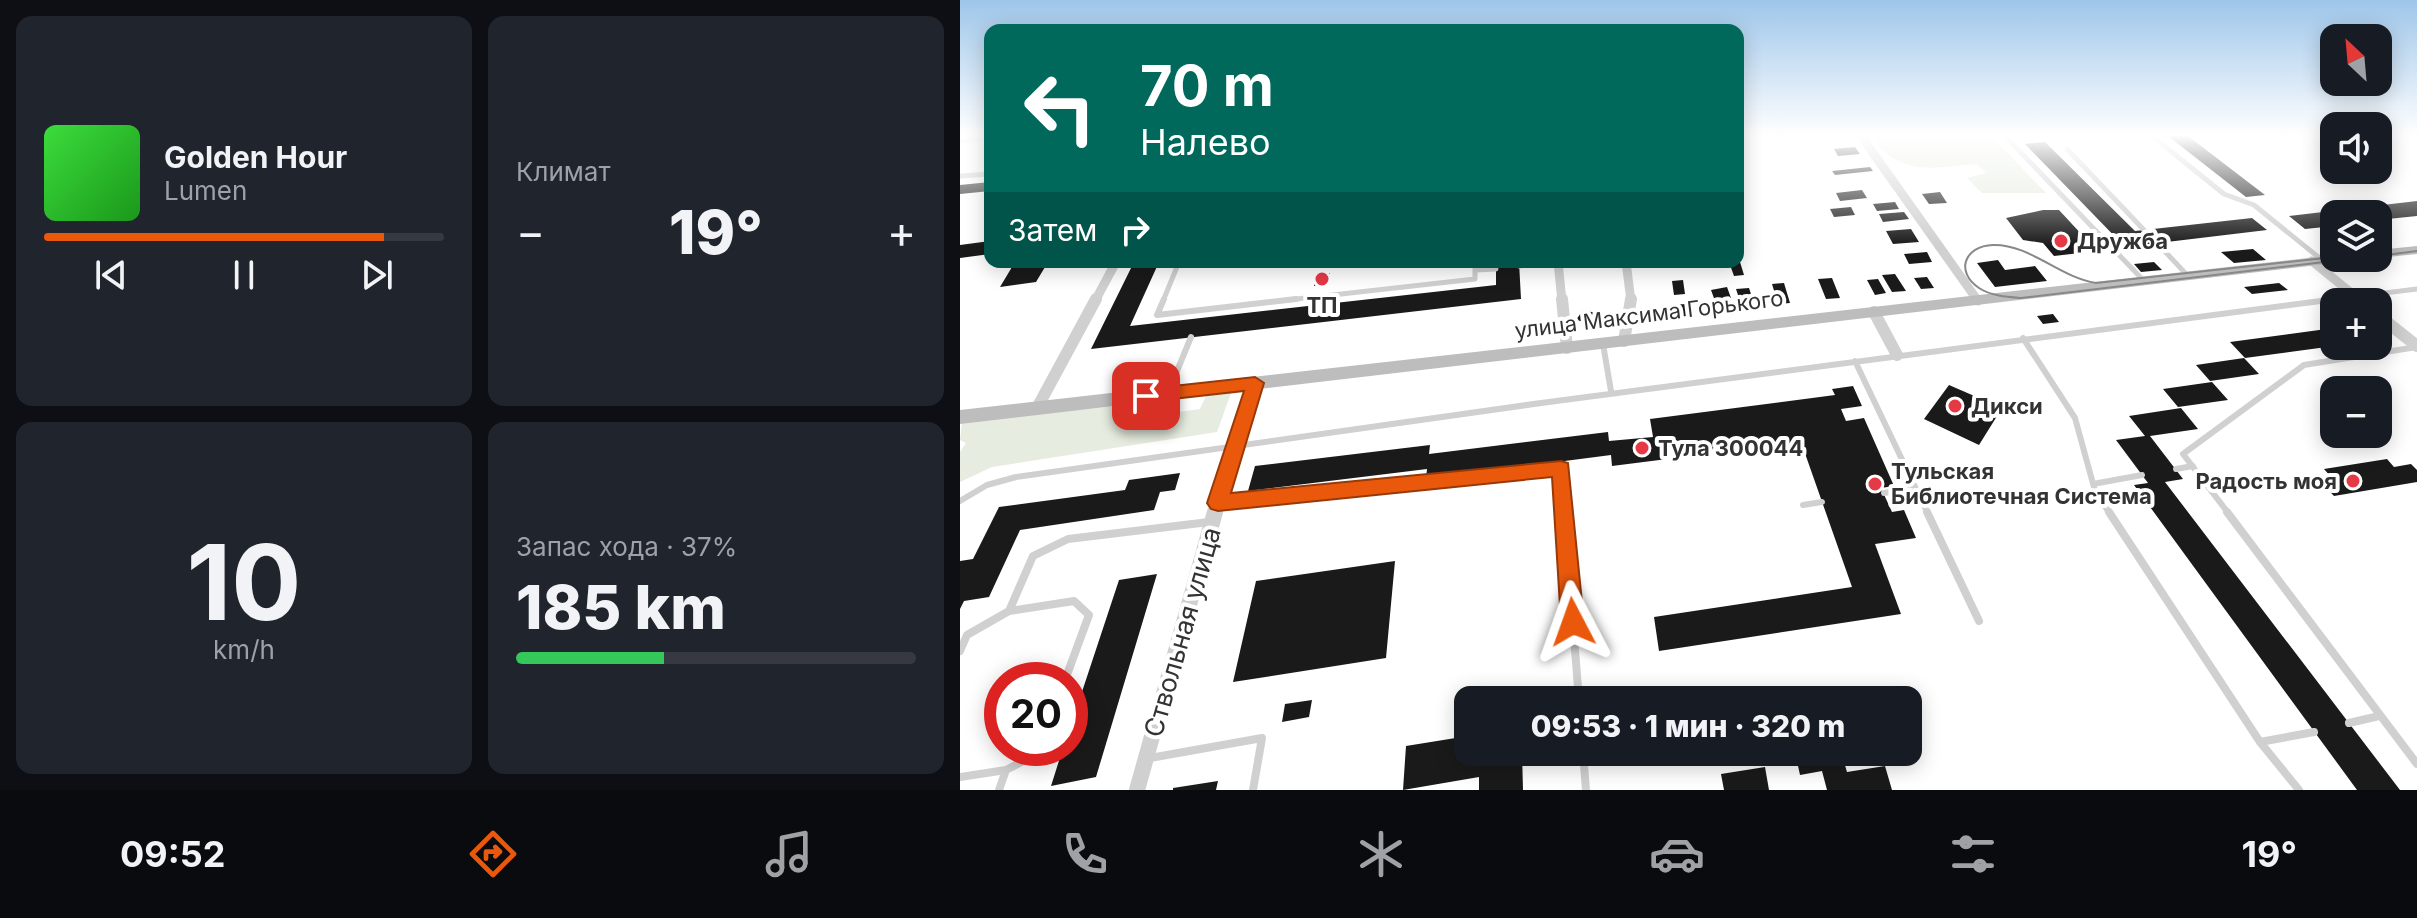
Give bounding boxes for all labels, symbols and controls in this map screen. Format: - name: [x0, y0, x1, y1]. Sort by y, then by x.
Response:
- north arrow: [2320, 24, 2392, 96]
- map controls: [2320, 24, 2392, 448]
- text: 70 m: [1140, 52, 1274, 120]
- icon: left: [1008, 56, 1112, 160]
- button: sound: [2320, 112, 2392, 184]
- text: Налево: [1140, 120, 1271, 164]
- text: Golden Hour: [164, 139, 347, 175]
- text: Климат: [516, 156, 611, 187]
- text: Lumen: [164, 175, 247, 206]
- text: 19°: [669, 196, 763, 268]
- button: layers: [2320, 200, 2392, 272]
- text: −: [516, 205, 545, 259]
- text: +: [887, 205, 916, 259]
- icon: right: [1113, 208, 1157, 252]
- text: Затем: [1008, 212, 1097, 248]
- place label: Дружба: [2077, 228, 2168, 254]
- marker: Дружба: [2052, 232, 2070, 250]
- icon: previous: [89, 253, 133, 297]
- icon: pause: [222, 253, 266, 297]
- icon: next: [355, 253, 399, 297]
- marker: ТП: [1313, 270, 1331, 288]
- street label: улица Максима Горького: [1513, 285, 1785, 343]
- button: +: [2320, 288, 2392, 360]
- place label: ТП: [1306, 292, 1338, 318]
- pin: [1112, 362, 1180, 430]
- icon: arrive: [1124, 374, 1168, 418]
- button: −: [2320, 376, 2392, 448]
- place label: Дикси: [1971, 393, 2043, 419]
- marker: Дикси: [1946, 397, 1964, 415]
- place label: Тула 300044: [1658, 435, 1803, 461]
- marker: Тула 300044: [1633, 439, 1651, 457]
- place label: Тульская Библиотечная Система: [1891, 458, 2152, 509]
- place label: Радость моя: [2195, 468, 2337, 494]
- marker: Радость моя: [2344, 472, 2362, 490]
- marker: Тульская Библиотечная Система: [1866, 475, 1884, 493]
- text: 10: [187, 519, 301, 645]
- street label: Ствольная улица: [1137, 523, 1227, 741]
- text: Запас хода · 37%: [516, 531, 737, 562]
- text: 185 km: [516, 571, 726, 643]
- position arrow: [1531, 580, 1615, 664]
- text: km/h: [213, 634, 275, 665]
- speed limit sign: 20: [984, 662, 1088, 766]
- text: 09:53 · 1 мин · 320 m: [1531, 708, 1845, 744]
- icon: directions: [465, 826, 521, 882]
- icon: music: [761, 826, 817, 882]
- icon: phone: [1057, 826, 1113, 882]
- icon: climate: [1353, 826, 1409, 882]
- icon: car: [1649, 826, 1705, 882]
- icon: filters: [1945, 826, 2001, 882]
- text: 09:52: [120, 832, 225, 876]
- text: 19°: [2241, 832, 2297, 876]

